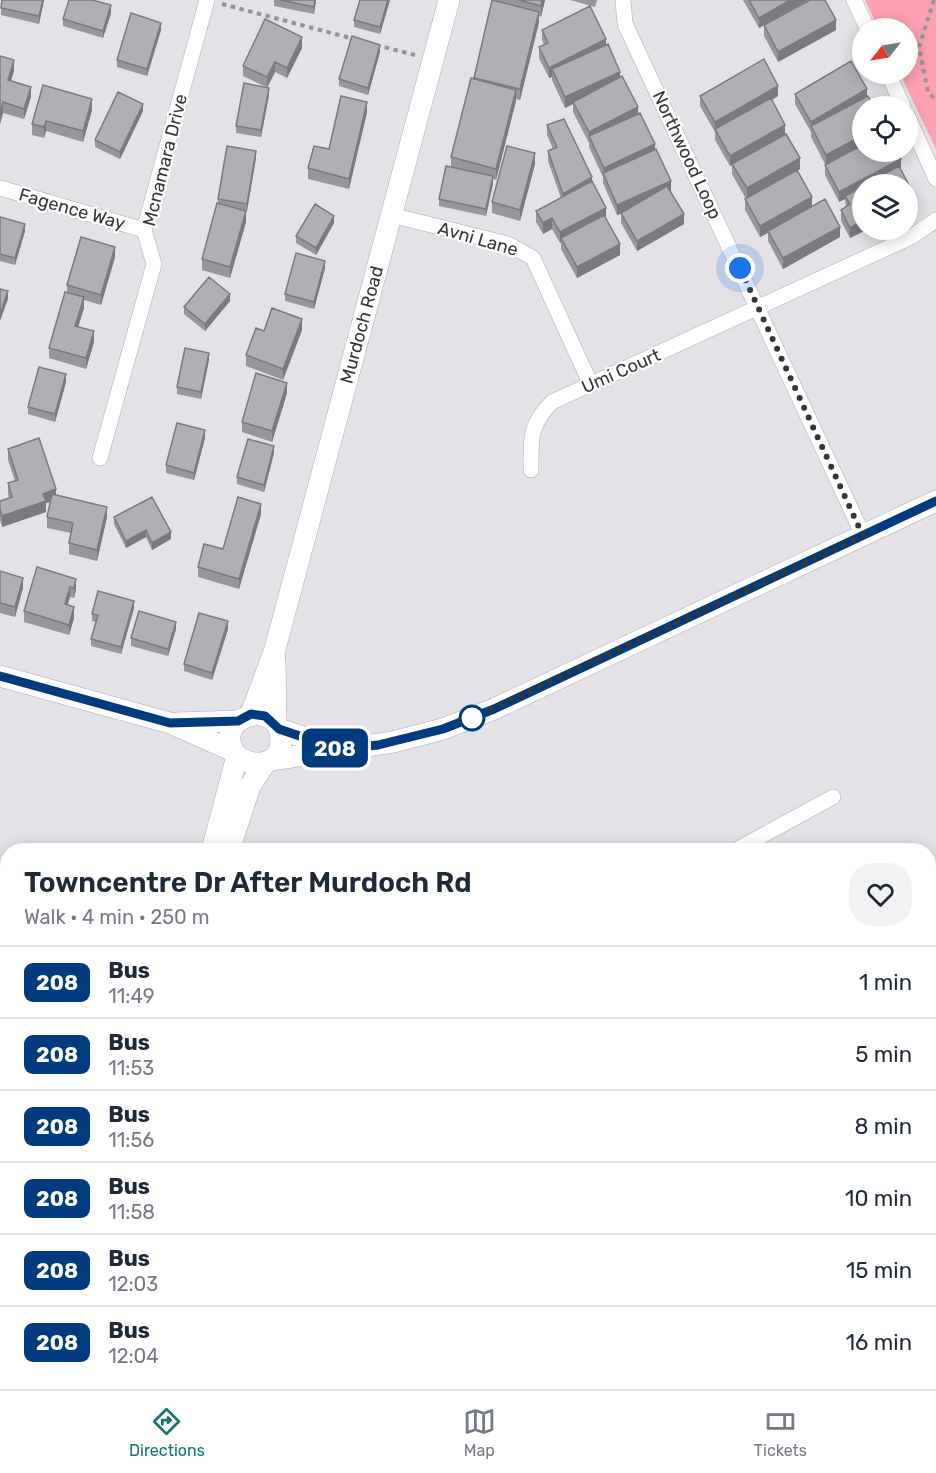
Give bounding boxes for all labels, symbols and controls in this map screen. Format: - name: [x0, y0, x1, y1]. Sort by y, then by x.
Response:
- north arrow: [852, 18, 918, 84]
- map controls: [852, 18, 918, 240]
- street label: Northwood Loop: [648, 87, 726, 223]
- street label: Mcnamara Drive: [138, 92, 192, 228]
- button: locate: [852, 96, 918, 162]
- button: layers: [852, 174, 918, 240]
- street label: Fagence Way: [16, 183, 128, 235]
- street label: Avni Lane: [435, 217, 521, 261]
- your location: [725, 253, 755, 283]
- street label: Murdoch Road: [336, 264, 388, 386]
- street label: Umi Court: [578, 344, 664, 398]
- unlabelled marker: [459, 705, 485, 731]
- line badge: 208: [300, 728, 370, 768]
- text: 208: [314, 736, 356, 761]
- button: heart: [849, 863, 912, 926]
- text: Towncentre Dr After Murdoch Rd: [24, 866, 472, 899]
- text: Walk · 4 min · 250 m: [24, 905, 209, 929]
- text: Bus: [108, 957, 150, 984]
- text: 1 min: [859, 969, 912, 996]
- text: 208: [36, 970, 78, 995]
- text: 11:49: [108, 984, 155, 1008]
- text: Bus: [108, 1029, 150, 1056]
- text: 5 min: [855, 1041, 912, 1068]
- text: 208: [36, 1042, 78, 1067]
- text: 11:53: [108, 1056, 154, 1080]
- text: Bus: [108, 1101, 150, 1128]
- text: 8 min: [854, 1113, 912, 1140]
- text: 208: [36, 1114, 78, 1139]
- text: 11:56: [108, 1128, 154, 1152]
- text: Bus: [108, 1173, 150, 1200]
- text: 10 min: [845, 1185, 912, 1212]
- text: 208: [36, 1186, 78, 1211]
- text: 11:58: [108, 1200, 155, 1224]
- text: Bus: [108, 1245, 150, 1272]
- text: 15 min: [846, 1257, 912, 1284]
- text: 208: [36, 1258, 78, 1283]
- text: 12:03: [108, 1272, 158, 1296]
- text: Bus: [108, 1317, 150, 1344]
- text: 16 min: [846, 1329, 912, 1356]
- text: 208: [36, 1330, 78, 1355]
- text: 12:04: [108, 1344, 159, 1368]
- tab: Directions: [129, 1405, 205, 1460]
- tab: Map: [463, 1405, 496, 1460]
- tab: Tickets: [754, 1405, 807, 1460]

